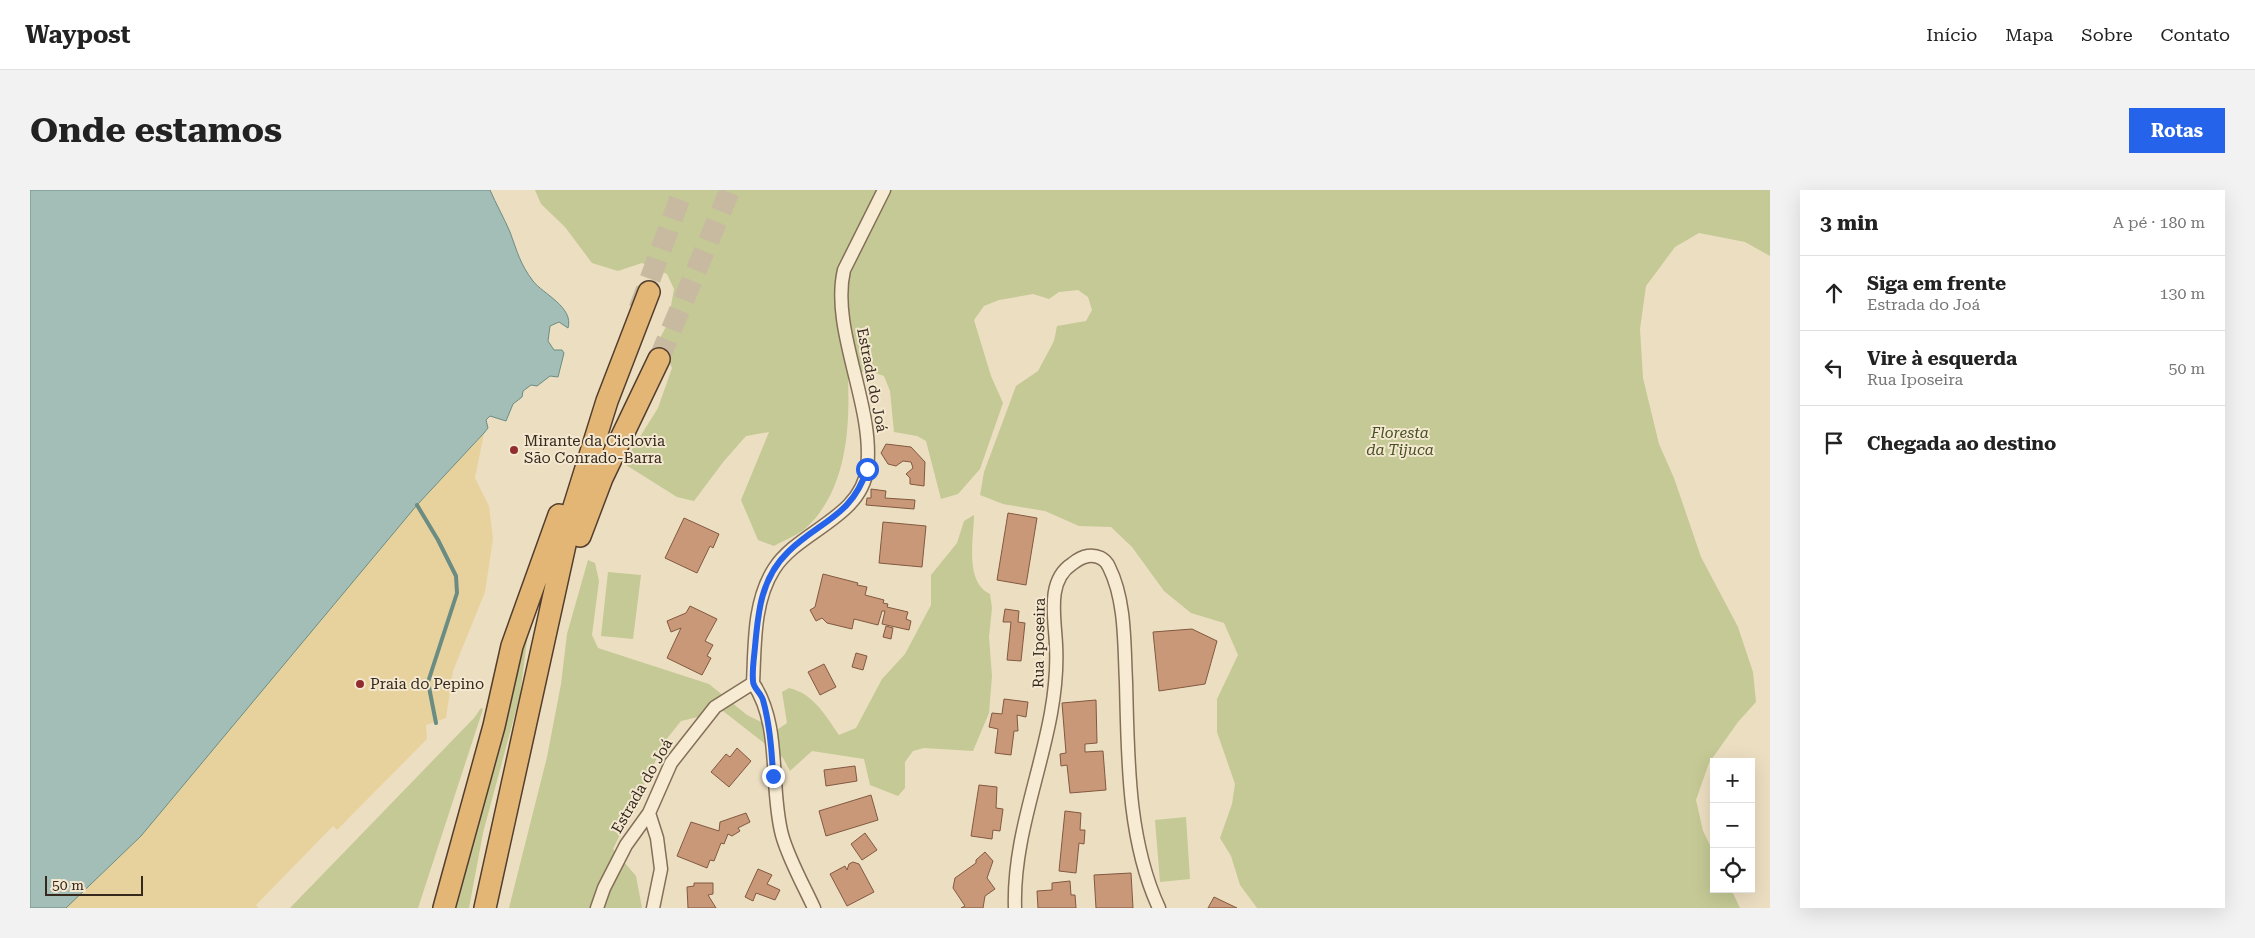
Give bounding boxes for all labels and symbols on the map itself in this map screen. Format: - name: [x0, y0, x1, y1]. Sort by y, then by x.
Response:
- street label: Estrada do Joá: [853, 326, 891, 434]
- park label: Floresta da Tijuca: [1366, 424, 1434, 459]
- place label: Mirante da Ciclovia São Conrado-Barra: [524, 432, 665, 467]
- marker: Mirante da Ciclovia São Conrado-Barra: [508, 444, 520, 456]
- route start: [856, 458, 879, 481]
- street label: Rua Iposeira: [1029, 598, 1049, 688]
- place label: Praia do Pepino: [370, 675, 484, 693]
- marker: Praia do Pepino: [354, 678, 366, 690]
- street label: Estrada do Joá: [608, 736, 676, 836]
- route end: [762, 765, 785, 788]
- scale bar: [45, 873, 142, 896]

